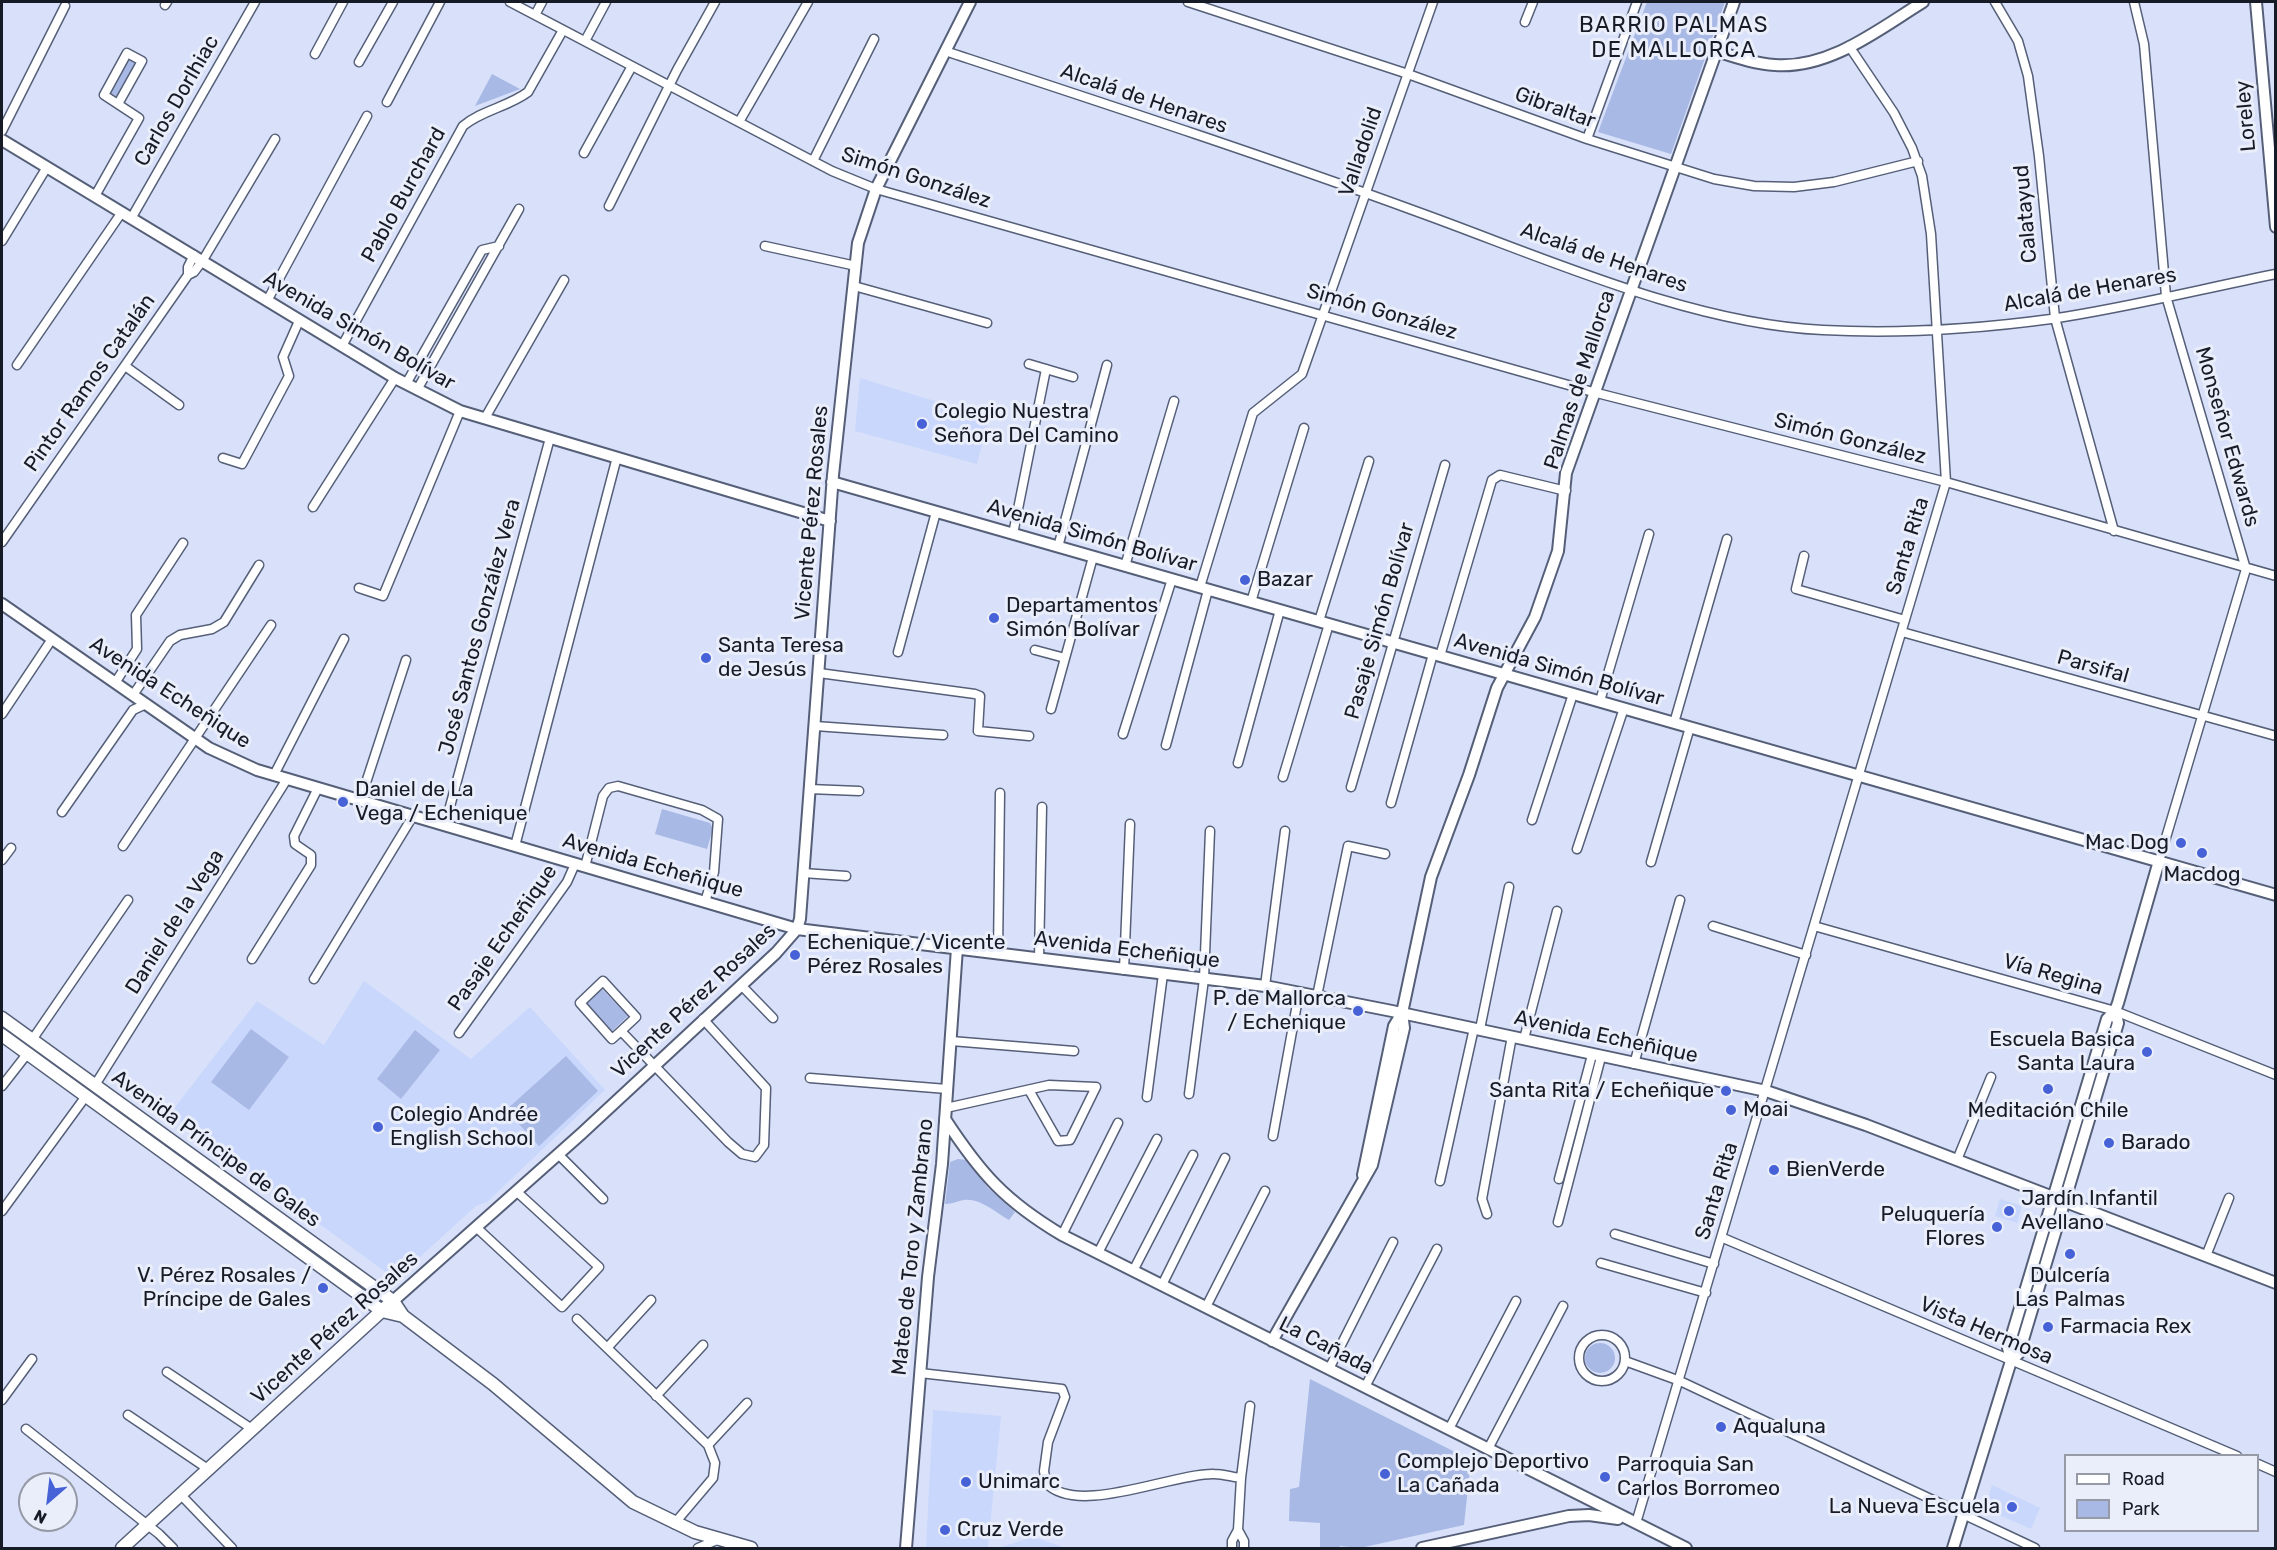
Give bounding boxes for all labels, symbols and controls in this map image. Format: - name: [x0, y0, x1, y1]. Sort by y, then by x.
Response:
- district label: BARRIO PALMAS DE MALLORCA: [1579, 13, 1769, 64]
- street label: Carlos Dorlhiac: [129, 31, 225, 171]
- street label: Alcalá de Henares: [1057, 59, 1231, 139]
- street label: Loreley: [2230, 79, 2262, 153]
- street label: Gibraltar: [1511, 82, 1599, 134]
- street label: Valladolid: [1334, 104, 1388, 200]
- street label: Pablo Burchard: [357, 123, 451, 267]
- street label: Simón González: [838, 142, 994, 214]
- street label: Calatayud: [2009, 164, 2043, 264]
- street label: Alcalá de Henares: [1517, 218, 1691, 298]
- street label: Alcalá de Henares: [2002, 262, 2178, 318]
- street label: Avenida Simón Bolívar: [259, 266, 459, 396]
- street label: Simón González: [1304, 278, 1460, 346]
- street label: Palmas de Mallorca: [1539, 287, 1621, 473]
- street label: Pintor Ramos Catalán: [19, 289, 161, 477]
- street label: Monseñor Edwards: [2189, 344, 2265, 530]
- place label: Colegio Nuestra Señora Del Camino: [934, 399, 1119, 449]
- street label: Vicente Pérez Rosales: [790, 404, 834, 622]
- street label: Simón González: [1771, 408, 1929, 470]
- marker: Colegio Nuestra Señora Del Camino: [915, 417, 929, 431]
- street label: Avenida Simón Bolívar: [984, 494, 1200, 578]
- street label: Santa Rita: [1881, 494, 1935, 598]
- street label: José Santos González Vera: [434, 496, 526, 758]
- street label: Pasaje Simón Bolívar: [1340, 520, 1420, 722]
- place label: Bazar: [1257, 567, 1313, 593]
- marker: Bazar: [1238, 573, 1252, 587]
- place label: Departamentos Simón Bolívar: [1006, 593, 1158, 643]
- marker: Departamentos Simón Bolívar: [987, 611, 1001, 625]
- street label: Avenida Simón Bolívar: [1451, 628, 1667, 712]
- street label: Avenida Echeñique: [85, 632, 255, 754]
- place label: Santa Teresa de Jesús: [718, 633, 844, 683]
- street label: Parsifal: [2054, 645, 2132, 689]
- marker: Santa Teresa de Jesús: [699, 651, 713, 665]
- place label: Daniel de La Vega / Echenique: [355, 777, 527, 827]
- marker: Daniel de La Vega / Echenique: [336, 795, 350, 809]
- street label: Avenida Echeñique: [560, 828, 746, 904]
- place label: Mac Dog: [2085, 830, 2169, 856]
- marker: Mac Dog: [2174, 836, 2188, 850]
- street label: Daniel de la Vega: [120, 845, 230, 999]
- marker: Macdog: [2195, 846, 2209, 860]
- street label: Pasaje Echeñique: [443, 860, 563, 1016]
- place label: Macdog: [2164, 862, 2240, 888]
- street label: Vicente Pérez Rosales: [606, 918, 782, 1084]
- street label: Avenida Echeñique: [1033, 926, 1221, 974]
- place label: Echenique / Vicente Pérez Rosales: [807, 930, 1006, 980]
- marker: Echenique / Vicente Pérez Rosales: [788, 948, 802, 962]
- street label: Vía Regina: [2000, 949, 2106, 1001]
- place label: P. de Mallorca / Echenique: [1213, 986, 1346, 1036]
- marker: P. de Mallorca / Echenique: [1351, 1004, 1365, 1018]
- street label: Avenida Echeñique: [1512, 1005, 1700, 1069]
- place label: Escuela Basica Santa Laura: [1989, 1027, 2135, 1077]
- marker: Escuela Basica Santa Laura: [2140, 1045, 2154, 1059]
- street label: Avenida Príncipe de Gales: [107, 1065, 325, 1233]
- place label: Santa Rita / Echeñique: [1489, 1078, 1714, 1104]
- marker: Meditación Chile: [2041, 1082, 2055, 1096]
- marker: Santa Rita / Echeñique: [1719, 1084, 1733, 1098]
- place label: Moai: [1743, 1097, 1788, 1123]
- place label: Meditación Chile: [1967, 1098, 2129, 1124]
- place label: Colegio Andrée English School: [390, 1102, 538, 1152]
- marker: Moai: [1724, 1103, 1738, 1117]
- street label: Mateo de Toro y Zambrano: [887, 1117, 939, 1377]
- marker: Colegio Andrée English School: [371, 1120, 385, 1134]
- place label: Barado: [2121, 1130, 2191, 1156]
- marker: Barado: [2102, 1136, 2116, 1150]
- street label: Santa Rita: [1690, 1139, 1744, 1243]
- place label: BienVerde: [1786, 1157, 1885, 1183]
- marker: BienVerde: [1767, 1163, 1781, 1177]
- place label: Jardín Infantil Avellano: [2021, 1186, 2158, 1236]
- place label: Peluquería Flores: [1881, 1202, 1985, 1252]
- marker: Jardín Infantil Avellano: [2002, 1204, 2016, 1218]
- marker: Peluquería Flores: [1990, 1220, 2004, 1234]
- street label: Vicente Pérez Rosales: [246, 1246, 424, 1410]
- marker: Dulcería Las Palmas: [2063, 1247, 2077, 1261]
- place label: V. Pérez Rosales / Príncipe de Gales: [137, 1263, 311, 1313]
- place label: Dulcería Las Palmas: [2015, 1263, 2125, 1313]
- marker: V. Pérez Rosales / Príncipe de Gales: [316, 1281, 330, 1295]
- street label: Vista Hermosa: [1916, 1292, 2056, 1370]
- street label: La Cañada: [1275, 1311, 1377, 1381]
- place label: Farmacia Rex: [2060, 1314, 2191, 1340]
- marker: Farmacia Rex: [2041, 1320, 2055, 1334]
- place label: Aqualuna: [1733, 1414, 1826, 1440]
- marker: Aqualuna: [1714, 1420, 1728, 1434]
- place label: Complejo Deportivo La Cañada: [1397, 1449, 1589, 1499]
- place label: Parroquia San Carlos Borromeo: [1617, 1452, 1780, 1502]
- legend: [2064, 1454, 2259, 1532]
- marker: Complejo Deportivo La Cañada: [1378, 1467, 1392, 1481]
- text: Road: [2122, 1468, 2165, 1490]
- place label: Unimarc: [978, 1469, 1060, 1495]
- marker: Parroquia San Carlos Borromeo: [1598, 1470, 1612, 1484]
- north arrow: [18, 1472, 78, 1532]
- marker: Unimarc: [959, 1475, 973, 1489]
- place label: La Nueva Escuela: [1829, 1494, 2000, 1520]
- text: Park: [2122, 1498, 2159, 1520]
- marker: La Nueva Escuela: [2005, 1500, 2019, 1514]
- text: N: [31, 1505, 50, 1528]
- place label: Cruz Verde: [957, 1517, 1064, 1543]
- marker: Cruz Verde: [938, 1523, 952, 1537]

